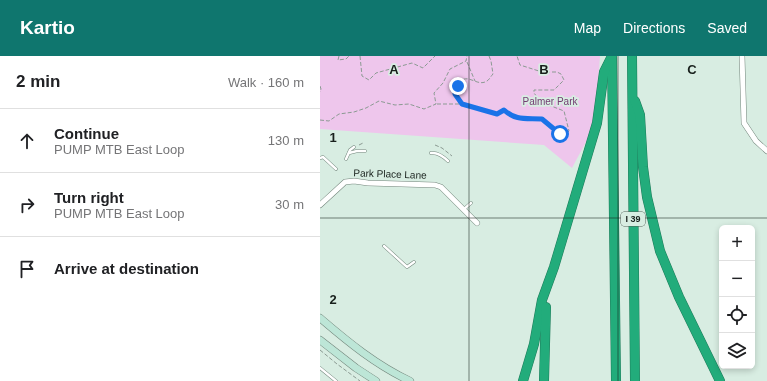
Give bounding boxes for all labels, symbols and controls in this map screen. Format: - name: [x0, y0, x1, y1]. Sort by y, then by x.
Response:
- text: Kartio: [20, 17, 75, 38]
- text: Map: [574, 20, 601, 36]
- text: Directions: [623, 20, 685, 36]
- text: Saved: [707, 20, 747, 36]
- text: A: [389, 62, 399, 77]
- text: B: [539, 62, 549, 77]
- text: C: [687, 62, 697, 77]
- text: 2 min: [16, 72, 60, 91]
- text: Walk · 160 m: [228, 75, 304, 90]
- route end: [449, 77, 467, 95]
- park label: Palmer Park: [522, 96, 579, 107]
- text: Continue: [54, 125, 119, 142]
- route start: [551, 125, 569, 143]
- icon: ahead: [16, 130, 38, 152]
- text: 1: [329, 130, 337, 145]
- text: 130 m: [268, 133, 304, 148]
- text: PUMP MTB East Loop: [54, 142, 185, 157]
- street label: Park Place Lane: [353, 167, 427, 181]
- text: Turn right: [54, 189, 124, 206]
- icon: right: [16, 194, 38, 216]
- text: 30 m: [275, 197, 304, 212]
- text: PUMP MTB East Loop: [54, 206, 185, 221]
- road number: I 39: [621, 212, 645, 226]
- map controls: [719, 225, 755, 369]
- button: +: [719, 225, 755, 261]
- icon: arrive: [16, 258, 38, 280]
- text: Arrive at destination: [54, 260, 199, 277]
- button: −: [719, 261, 755, 297]
- text: 2: [329, 292, 337, 307]
- button: locate: [719, 297, 755, 333]
- button: layers: [719, 333, 755, 369]

